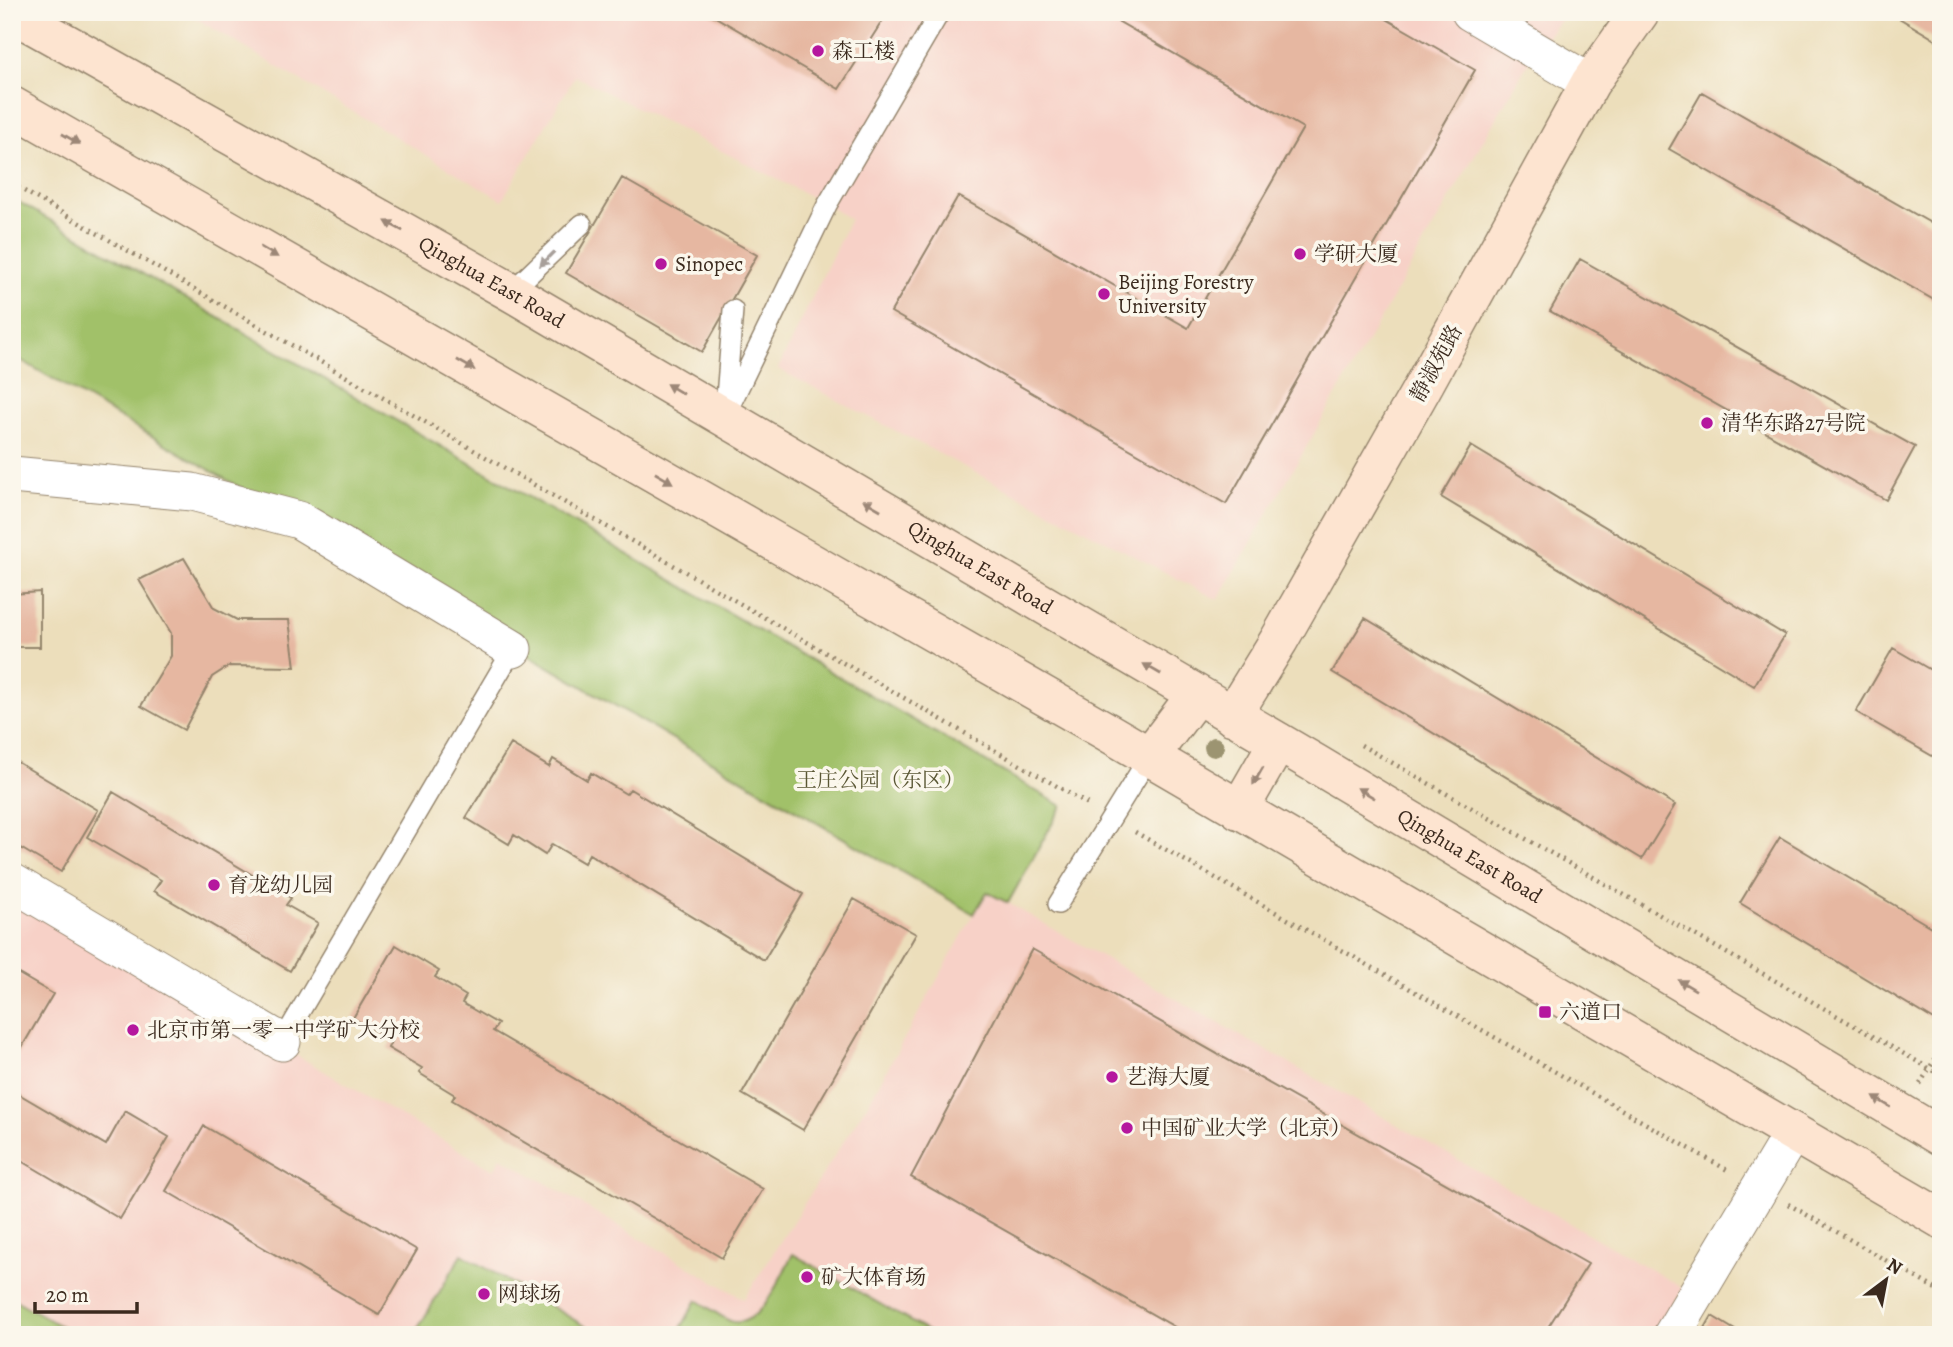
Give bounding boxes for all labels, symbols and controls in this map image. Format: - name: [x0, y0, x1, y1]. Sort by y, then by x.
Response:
- place label: 森工楼: [832, 37, 895, 65]
- marker: 森工楼: [810, 43, 826, 59]
- one-way arrow: [62, 133, 81, 146]
- one-way arrow: [384, 220, 403, 232]
- street label: Qinghua East Road: [414, 229, 571, 335]
- place label: 学研大厦: [1314, 240, 1398, 268]
- one-way arrow: [259, 246, 279, 258]
- marker: 学研大厦: [1292, 246, 1308, 262]
- one-way arrow: [540, 250, 556, 267]
- place label: Sinopec: [675, 250, 743, 278]
- marker: Sinopec: [653, 256, 669, 272]
- place label: Beijing Forestry University: [1118, 268, 1254, 320]
- marker: Beijing Forestry University: [1096, 286, 1112, 302]
- street label: 静淑苑路: [1403, 319, 1469, 407]
- one-way arrow: [457, 359, 476, 372]
- one-way arrow: [666, 383, 685, 396]
- place label: 清华东路27号院: [1721, 409, 1866, 437]
- marker: 清华东路27号院: [1699, 415, 1715, 431]
- one-way arrow: [654, 472, 673, 485]
- one-way arrow: [862, 498, 881, 511]
- street label: Qinghua East Road: [903, 514, 1059, 621]
- one-way arrow: [1143, 663, 1162, 675]
- park label: 王庄公园（东区）: [796, 766, 964, 794]
- one-way arrow: [1252, 766, 1264, 785]
- one-way arrow: [1356, 787, 1375, 799]
- street label: Qinghua East Road: [1392, 802, 1548, 910]
- place label: 育龙幼儿园: [228, 871, 333, 899]
- marker: 育龙幼儿园: [206, 877, 222, 893]
- one-way arrow: [1677, 979, 1696, 992]
- place label: 六道口: [1559, 998, 1622, 1026]
- marker: 六道口: [1537, 1004, 1553, 1020]
- place label: 北京市第一零一中学矿大分校: [147, 1016, 420, 1044]
- marker: 北京市第一零一中学矿大分校: [125, 1022, 141, 1038]
- place label: 艺海大厦: [1126, 1063, 1210, 1091]
- marker: 艺海大厦: [1104, 1069, 1120, 1085]
- one-way arrow: [1873, 1096, 1892, 1109]
- place label: 中国矿业大学（北京）: [1141, 1114, 1351, 1142]
- marker: 中国矿业大学（北京）: [1119, 1120, 1135, 1136]
- north arrow: [1852, 1246, 1922, 1316]
- text: N: [1882, 1252, 1907, 1281]
- place label: 矿大体育场: [821, 1263, 926, 1291]
- marker: 矿大体育场: [799, 1269, 815, 1285]
- scale bar: [35, 1270, 136, 1314]
- place label: 网球场: [498, 1280, 561, 1308]
- text: 20 m: [46, 1281, 89, 1309]
- marker: 网球场: [476, 1286, 492, 1302]

